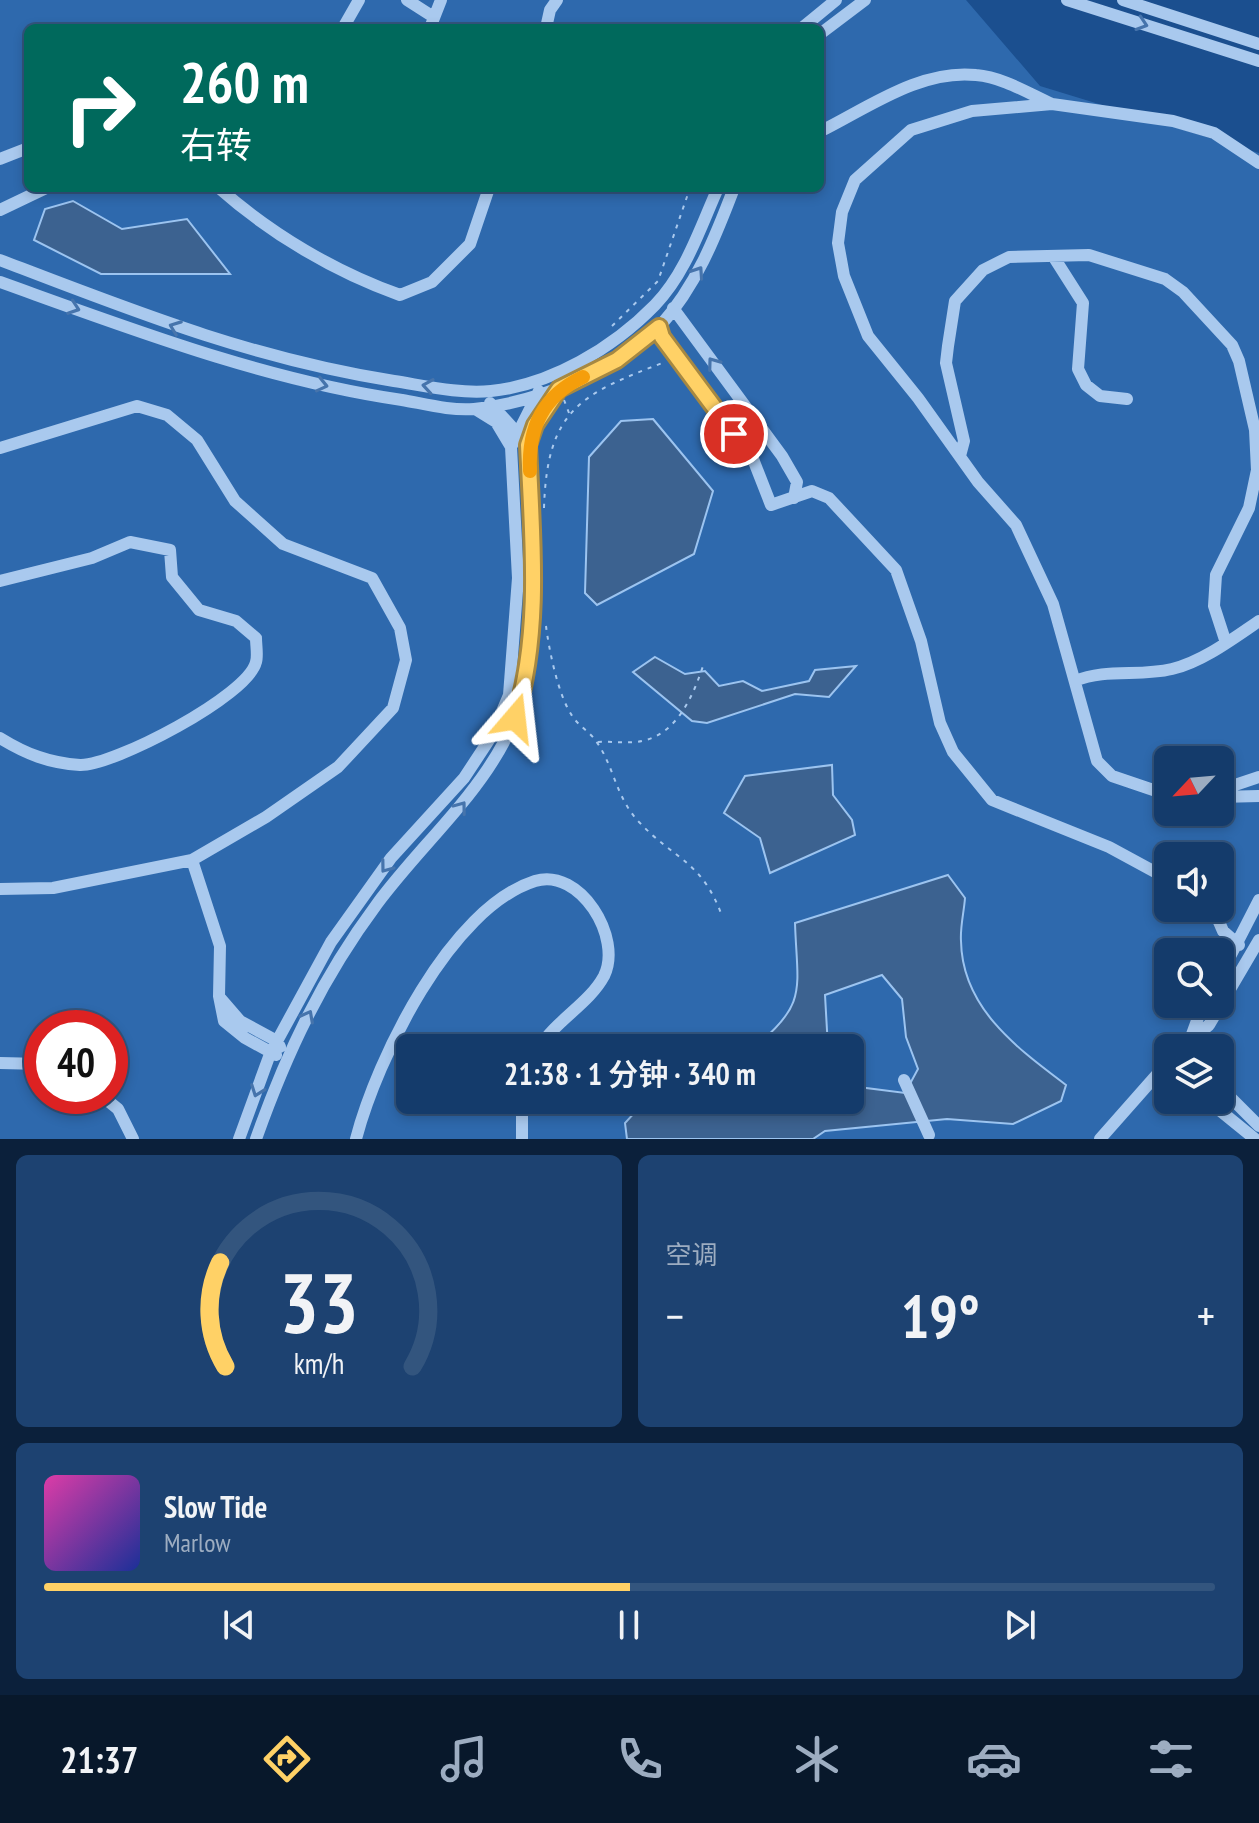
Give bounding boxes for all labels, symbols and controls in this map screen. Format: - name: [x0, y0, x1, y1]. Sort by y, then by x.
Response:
- one-way arrow: [1134, 14, 1148, 30]
- text: 260 m: [180, 46, 309, 118]
- icon: right: [48, 56, 152, 160]
- text: 右转: [180, 121, 252, 168]
- one-way arrow: [689, 266, 704, 280]
- one-way arrow: [66, 299, 80, 315]
- one-way arrow: [169, 320, 183, 337]
- one-way arrow: [709, 357, 723, 371]
- one-way arrow: [315, 376, 328, 393]
- one-way arrow: [421, 379, 434, 396]
- pin: [700, 400, 768, 468]
- icon: arrive: [712, 412, 756, 456]
- position arrow: [473, 676, 557, 760]
- north arrow: [1154, 746, 1234, 826]
- map controls: [1154, 746, 1234, 1114]
- one-way arrow: [451, 801, 465, 815]
- button: sound: [1154, 842, 1234, 922]
- one-way arrow: [381, 858, 395, 872]
- button: search: [1154, 938, 1234, 1018]
- speed limit sign: 40: [24, 1010, 128, 1114]
- one-way arrow: [298, 1010, 314, 1024]
- button: layers: [1154, 1034, 1234, 1114]
- text: 21:38 · 1 分钟 · 340 m: [504, 1054, 756, 1093]
- one-way arrow: [250, 1083, 266, 1097]
- text: 空调: [666, 1238, 718, 1271]
- text: 33: [279, 1248, 359, 1356]
- text: 19°: [901, 1277, 980, 1355]
- text: −: [666, 1287, 684, 1344]
- text: +: [1197, 1287, 1215, 1344]
- text: km/h: [293, 1345, 344, 1382]
- text: Slow Tide: [164, 1487, 267, 1526]
- text: Marlow: [164, 1526, 230, 1559]
- icon: previous: [217, 1603, 261, 1647]
- icon: pause: [607, 1603, 651, 1647]
- icon: next: [998, 1603, 1042, 1647]
- icon: directions: [259, 1731, 315, 1787]
- icon: music: [436, 1731, 492, 1787]
- icon: phone: [612, 1731, 668, 1787]
- icon: climate: [789, 1731, 845, 1787]
- icon: car: [966, 1731, 1022, 1787]
- icon: filters: [1143, 1731, 1199, 1787]
- text: 21:37: [60, 1736, 138, 1783]

